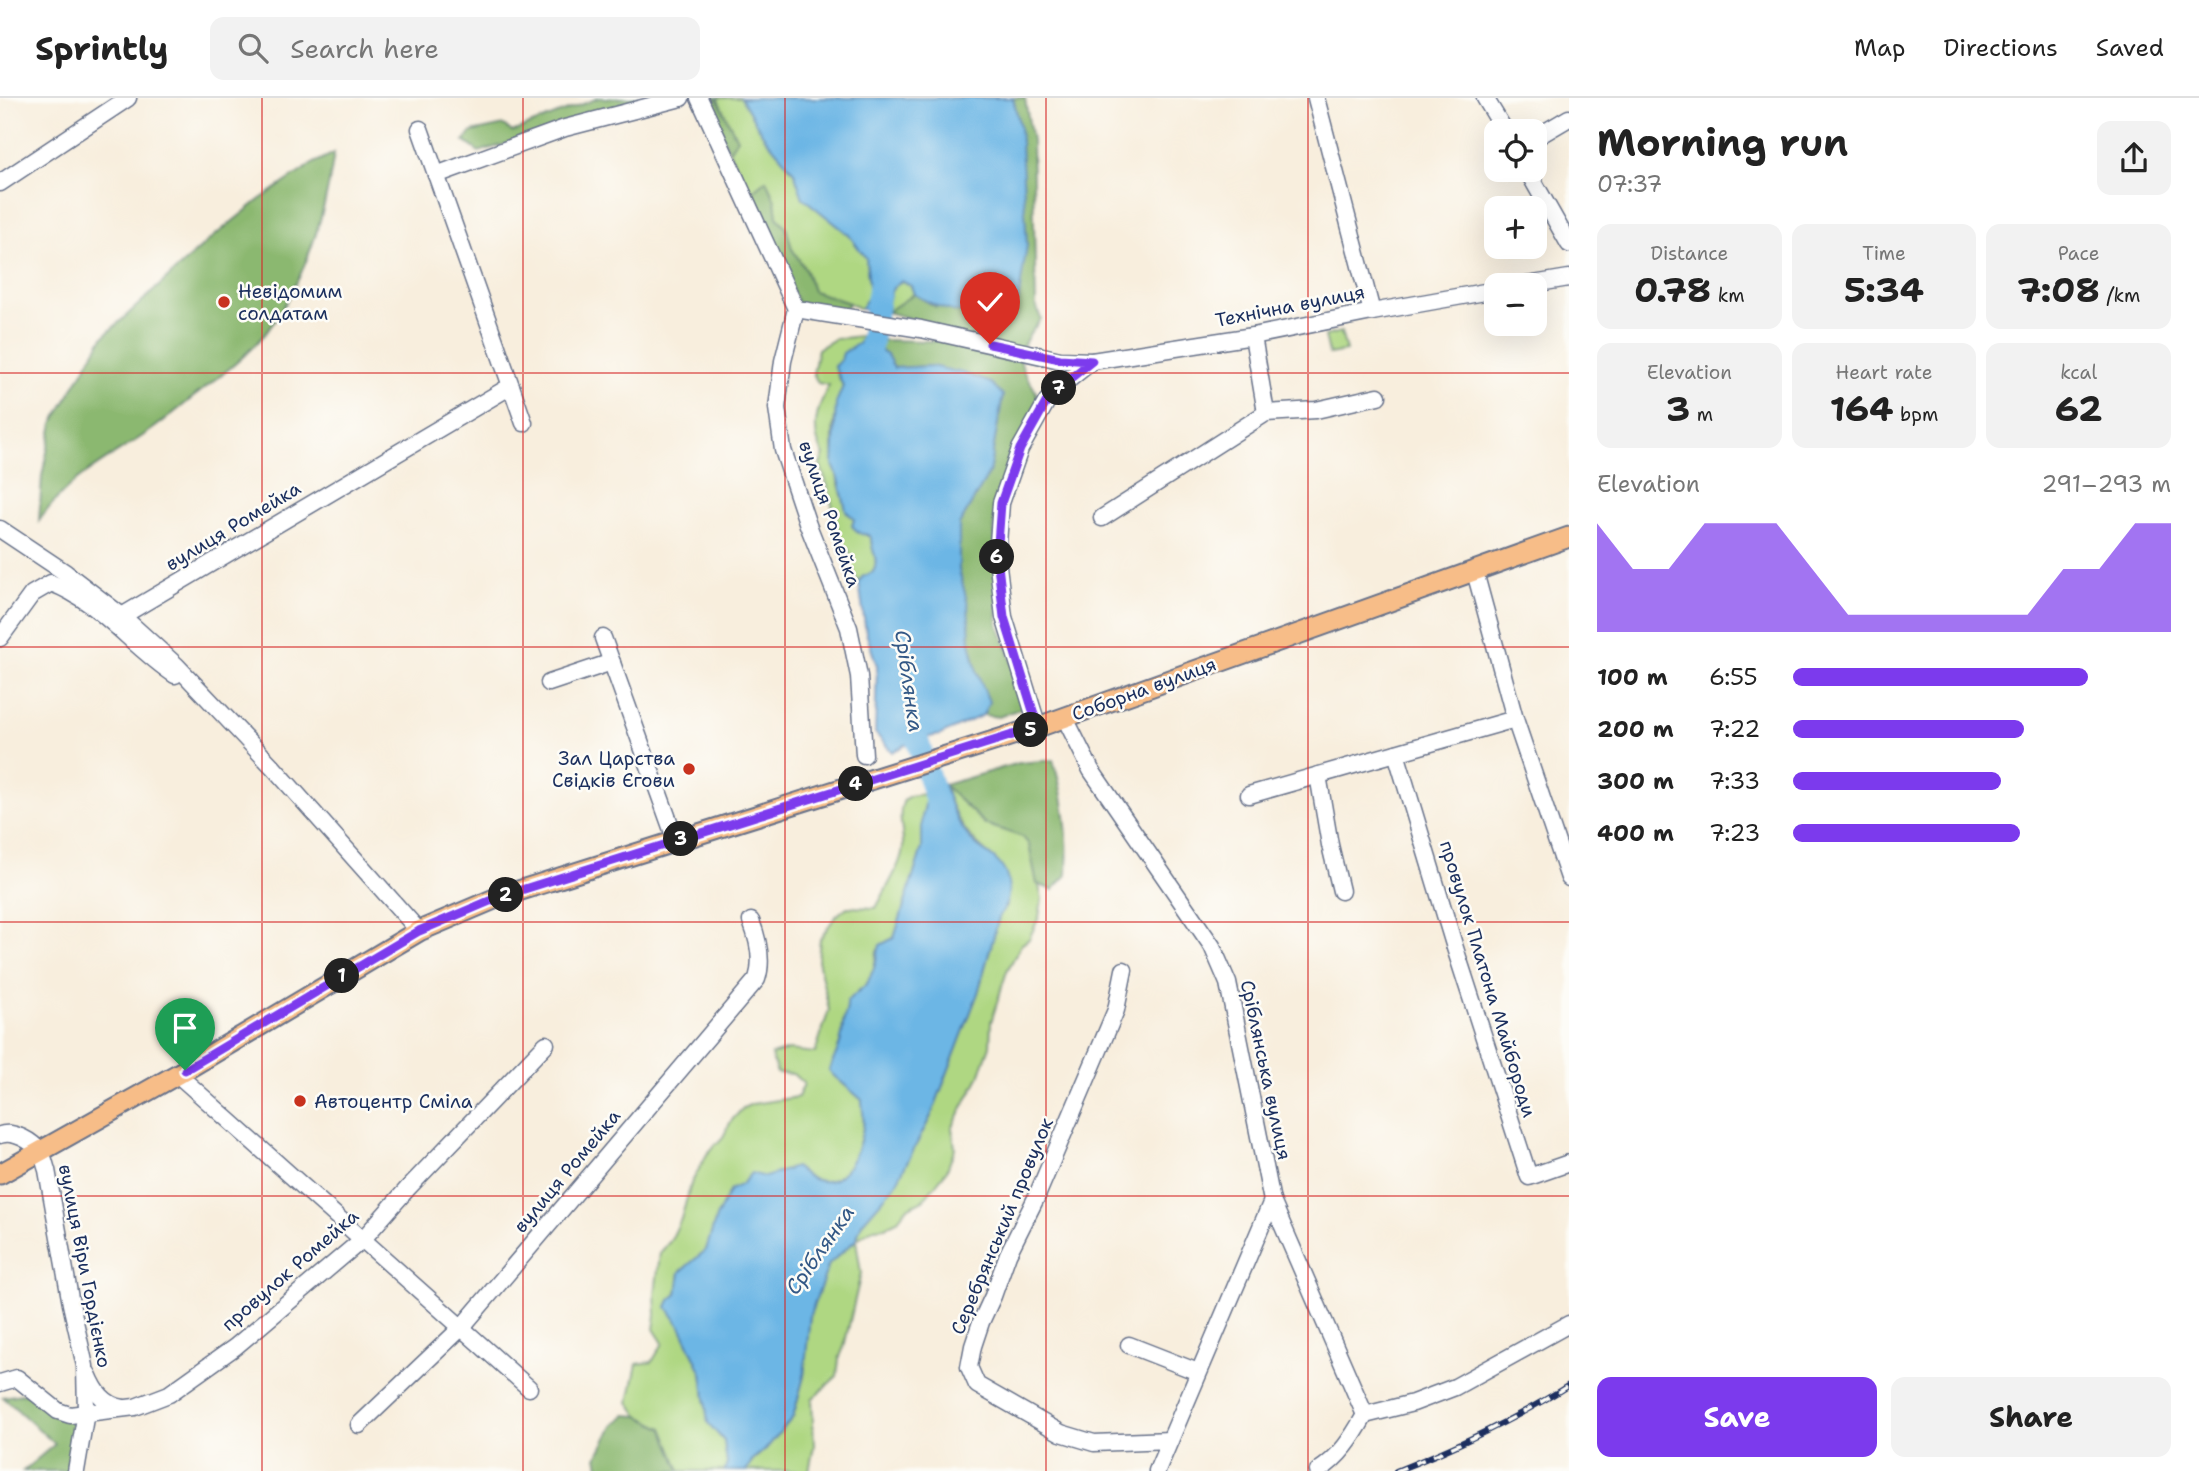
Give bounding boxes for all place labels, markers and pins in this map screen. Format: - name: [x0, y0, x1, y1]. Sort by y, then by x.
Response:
- pin: [960, 272, 1020, 344]
- place label: Невідомим солдатам: [238, 279, 343, 326]
- marker: Невідомим солдатам: [216, 294, 232, 310]
- pin: 7: [1042, 370, 1076, 406]
- pin: 6: [979, 540, 1014, 574]
- pin: 5: [1014, 712, 1048, 748]
- place label: Зал Царства Свідків Єгови: [552, 746, 675, 793]
- marker: Зал Царства Свідків Єгови: [681, 761, 697, 777]
- pin: 4: [838, 766, 874, 802]
- pin: 3: [664, 822, 698, 856]
- pin: 2: [489, 878, 524, 912]
- pin: 1: [324, 958, 360, 994]
- pin: [155, 998, 215, 1070]
- place label: Автоцентр Сміла: [314, 1089, 473, 1114]
- marker: Автоцентр Сміла: [292, 1093, 308, 1109]

